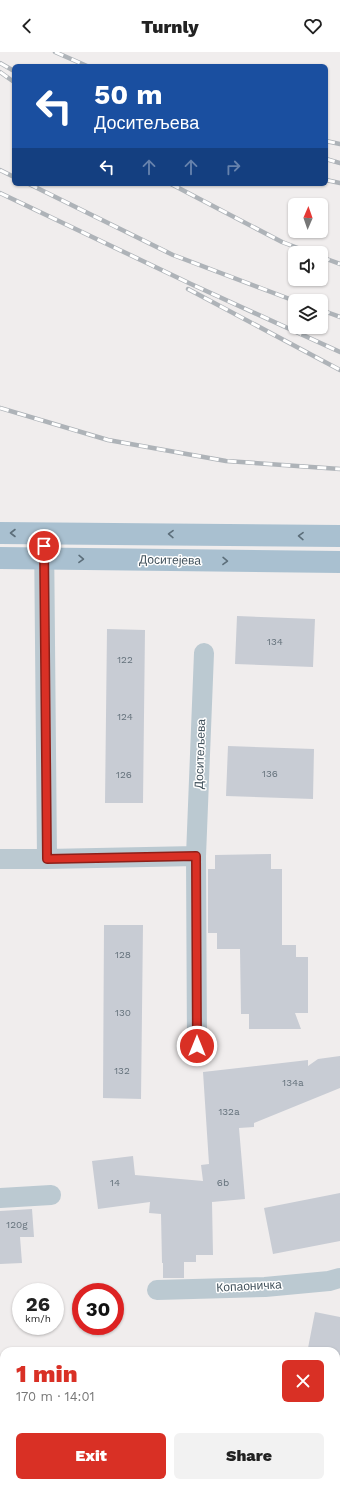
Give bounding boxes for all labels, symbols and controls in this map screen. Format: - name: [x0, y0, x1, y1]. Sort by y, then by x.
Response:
- icon: back: [16, 15, 38, 37]
- icon: heart: [302, 15, 324, 37]
- text: Turnly: [141, 16, 199, 37]
- text: 50 m: [94, 78, 163, 111]
- icon: left: [28, 80, 80, 132]
- text: Доситељева: [94, 112, 199, 133]
- icon: left: [96, 156, 118, 178]
- icon: ahead: [138, 156, 160, 178]
- icon: ahead: [180, 156, 202, 178]
- icon: right: [222, 156, 244, 178]
- north arrow: [288, 198, 328, 238]
- map controls: [288, 198, 328, 334]
- button: sound: [288, 246, 328, 286]
- button: layers: [288, 294, 328, 334]
- one-way arrow: [10, 529, 16, 537]
- pin: [27, 529, 61, 563]
- one-way arrow: [168, 530, 174, 538]
- one-way arrow: [298, 532, 304, 540]
- icon: arrive: [33, 535, 55, 557]
- street label: Доситејева: [139, 552, 201, 568]
- one-way arrow: [78, 555, 84, 563]
- one-way arrow: [222, 557, 228, 565]
- house number: 134: [267, 636, 283, 647]
- house number: 122: [117, 654, 133, 665]
- house number: 124: [117, 711, 133, 722]
- street label: Доситељева: [192, 718, 208, 789]
- house number: 136: [262, 768, 278, 779]
- house number: 126: [116, 769, 132, 780]
- house number: 128: [115, 949, 131, 960]
- house number: 130: [115, 1007, 131, 1018]
- position arrow: [176, 1025, 218, 1067]
- house number: 132: [114, 1065, 130, 1076]
- house number: 134a: [282, 1077, 304, 1088]
- house number: 132a: [218, 1106, 240, 1117]
- house number: 14: [110, 1177, 120, 1188]
- house number: 6b: [217, 1177, 229, 1188]
- house number: 120g: [6, 1219, 28, 1230]
- street label: Копаоничка: [216, 1277, 282, 1295]
- speed limit sign: 30: [72, 1283, 124, 1335]
- text: 26: [26, 1292, 50, 1316]
- text: km/h: [25, 1313, 51, 1324]
- text: 1 min: [16, 1360, 78, 1388]
- button: close: [282, 1360, 324, 1402]
- text: 170 m · 14:01: [16, 1389, 95, 1404]
- button: Exit: [16, 1433, 166, 1479]
- button: Share: [174, 1433, 324, 1479]

